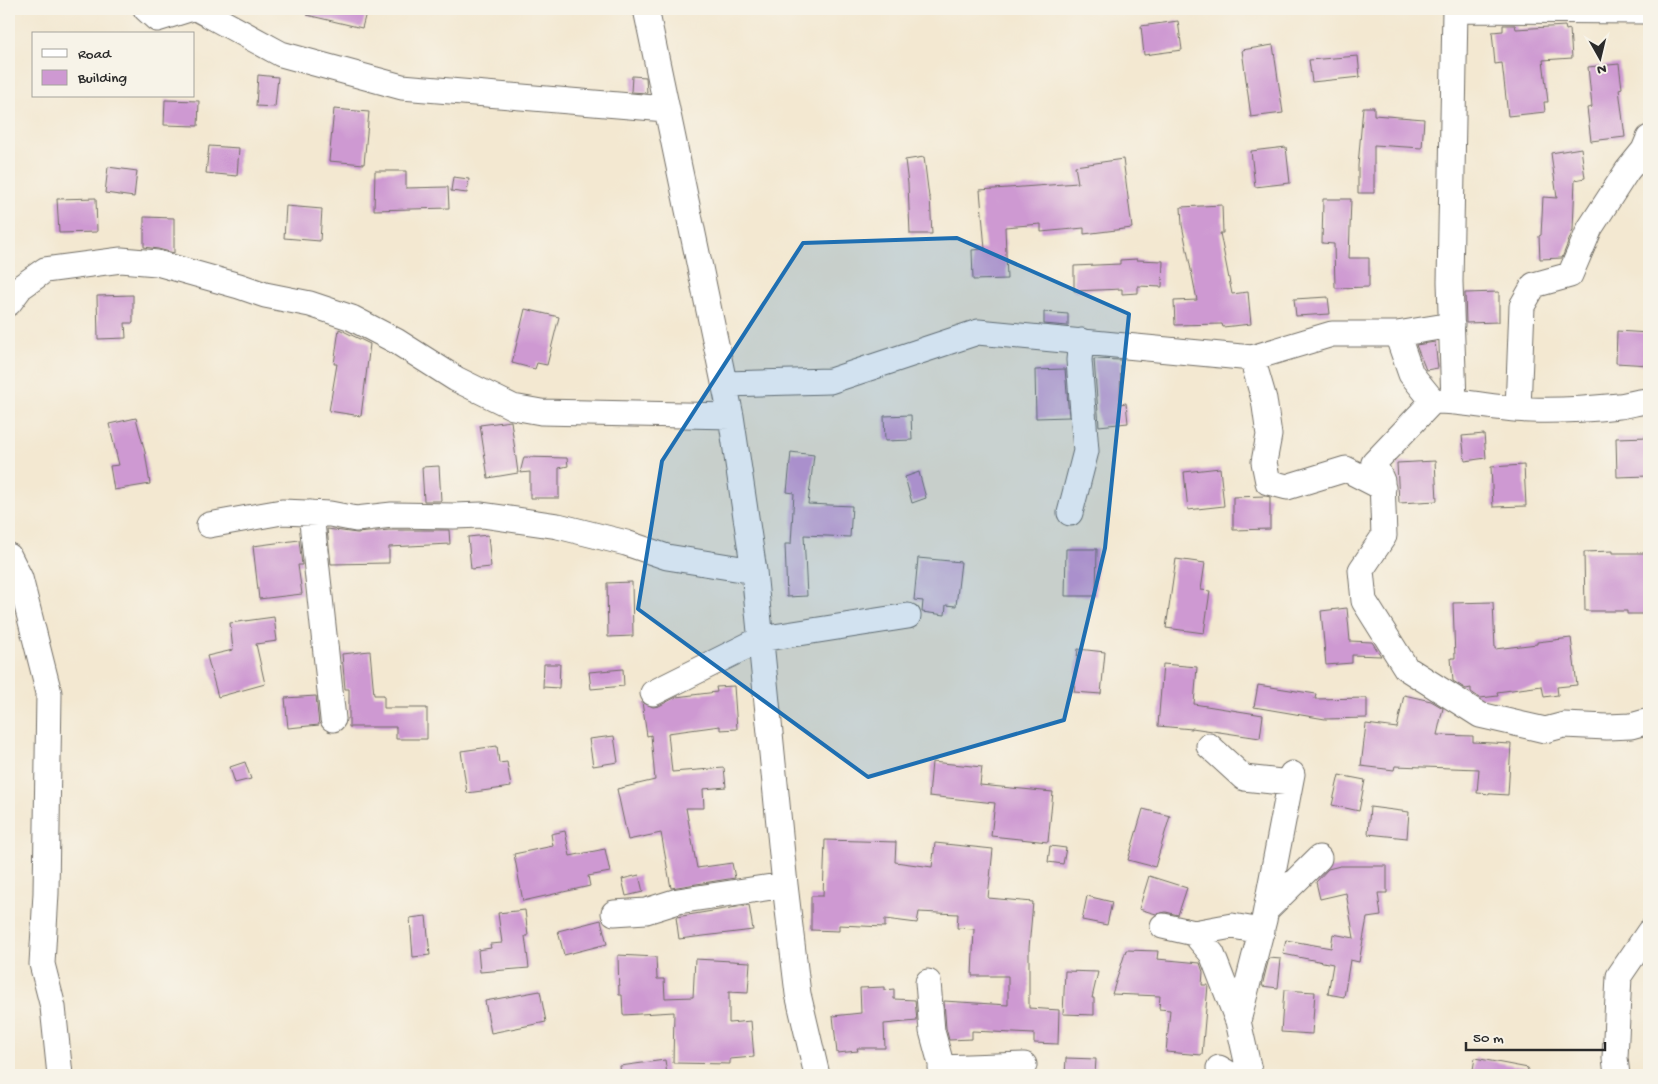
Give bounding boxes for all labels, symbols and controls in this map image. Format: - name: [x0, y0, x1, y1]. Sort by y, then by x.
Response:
- legend: [32, 32, 195, 98]
- north arrow: [1576, 32, 1626, 82]
- text: Road: [78, 46, 112, 64]
- text: N: [1596, 59, 1607, 77]
- text: Building: [77, 70, 127, 88]
- scale bar: [1466, 1019, 1604, 1051]
- text: 50 m: [1473, 1030, 1504, 1048]

